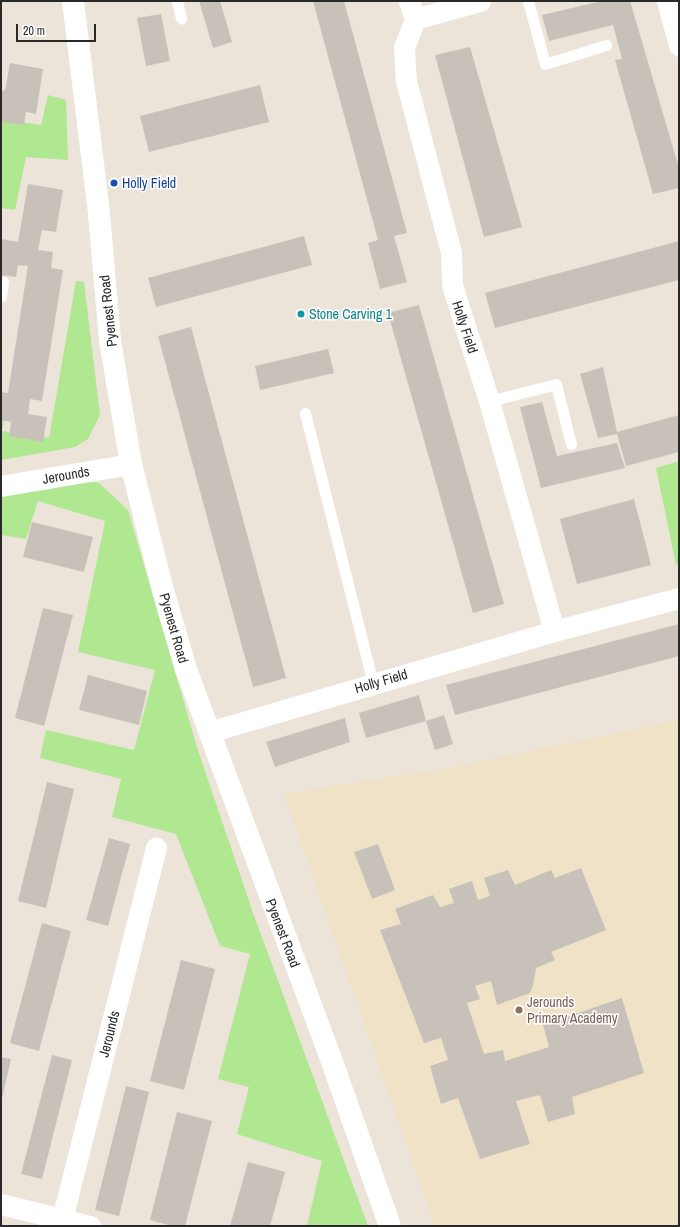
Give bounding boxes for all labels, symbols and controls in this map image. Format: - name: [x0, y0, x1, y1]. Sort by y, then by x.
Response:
- scale bar: [18, 16, 98, 42]
- text: 20 m: [23, 23, 45, 39]
- place label: Holly Field: [122, 175, 176, 191]
- marker: Holly Field: [109, 178, 119, 188]
- street label: Pyenest Road: [96, 274, 120, 348]
- street label: Holly Field: [449, 299, 481, 355]
- place label: Stone Carving 1: [309, 306, 392, 322]
- marker: Stone Carving 1: [296, 309, 306, 319]
- street label: Jerounds: [41, 463, 91, 487]
- street label: Pyenest Road: [156, 591, 192, 665]
- street label: Holly Field: [353, 665, 409, 697]
- street label: Pyenest Road: [262, 896, 304, 970]
- place label: Jerounds Primary Academy: [527, 994, 618, 1026]
- marker: Jerounds Primary Academy: [514, 1005, 524, 1015]
- street label: Jerounds: [95, 1009, 123, 1059]

